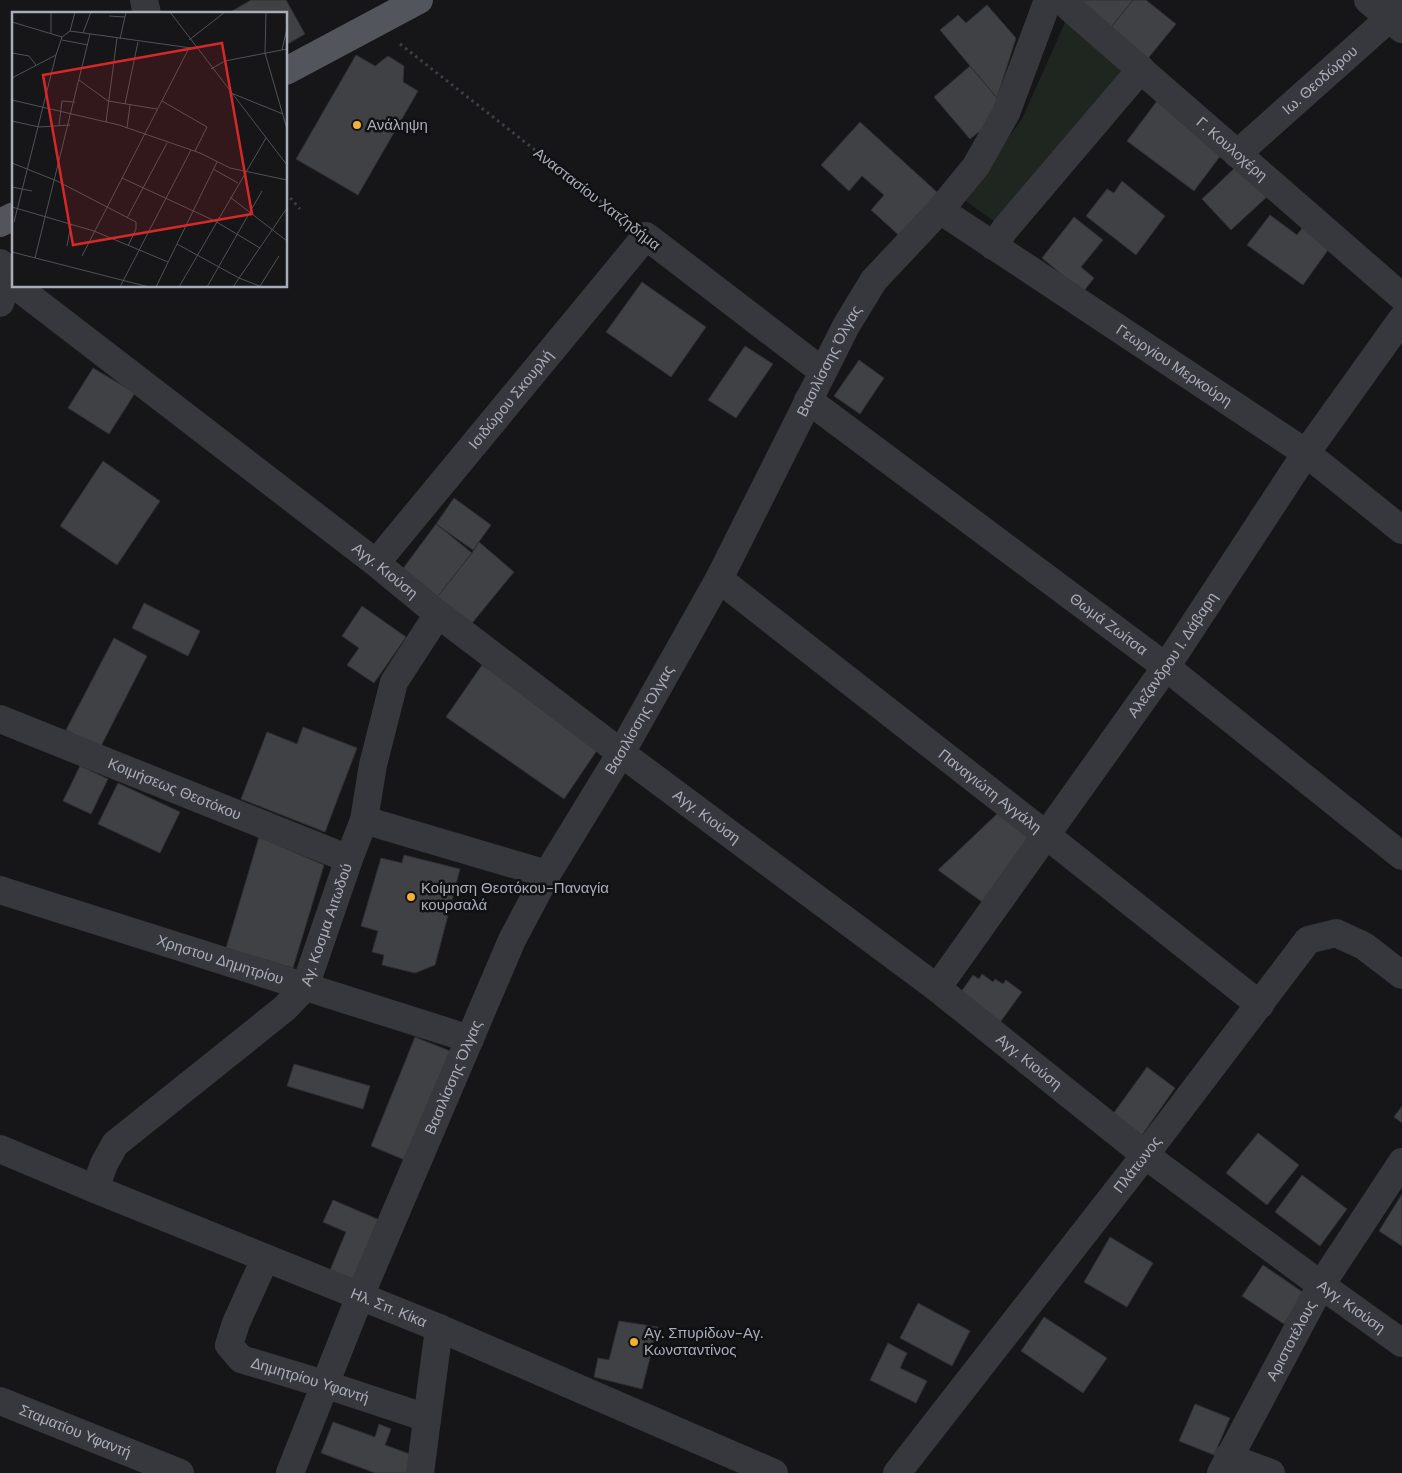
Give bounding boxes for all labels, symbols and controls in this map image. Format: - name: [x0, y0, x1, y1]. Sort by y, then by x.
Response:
- inset map: [12, 12, 288, 288]
- street label: Ιω. Θεοδώρου: [1278, 41, 1362, 119]
- street label: Γ. Κουλοχέρη: [1192, 112, 1272, 186]
- place label: Ανάληψη: [367, 115, 428, 135]
- marker: Ανάληψη: [351, 119, 363, 131]
- street label: Αναστασίου Χατζηδήμα: [529, 143, 665, 255]
- street label: Βασιλίσσης Όλγας: [792, 301, 866, 420]
- street label: Γεωργίου Μερκούρη: [1112, 320, 1236, 411]
- street label: Ισιδώρου Σκουρλή: [464, 346, 558, 453]
- street label: Αγγ. Κιούση: [348, 538, 422, 603]
- street label: Θωμά Ζωίτσα: [1066, 588, 1152, 660]
- street label: Αλεζανδρου Ι. Δάβαρη: [1123, 588, 1222, 722]
- street label: Βασιλίσσης Όλγας: [600, 661, 679, 778]
- street label: Παναγιώτη Αγγάλη: [934, 744, 1045, 838]
- street label: Κοιμήσεως Θεοτόκου: [105, 753, 244, 825]
- street label: Αγγ. Κιούση: [669, 785, 744, 848]
- street label: Αγ. Κοσμα Αιτωδού: [296, 861, 357, 989]
- place label: Κοίμηση Θεοτόκου-Παναγία κουρσαλά: [421, 878, 609, 915]
- marker: Κοίμηση Θεοτόκου-Παναγία κουρσαλά: [405, 891, 417, 903]
- street label: Χρηστου Δημητρίου: [154, 930, 286, 989]
- street label: Βασιλίσσης Όλγας: [420, 1017, 487, 1138]
- street label: Αγγ. Κιούση: [992, 1029, 1066, 1094]
- street label: Πλάτωνος: [1109, 1132, 1166, 1197]
- street label: Αγγ. Κιούση: [1313, 1276, 1389, 1338]
- street label: Ηλ. Σπ. Κίκα: [348, 1283, 430, 1332]
- street label: Αριστοτέλους: [1262, 1297, 1321, 1384]
- place label: Αγ. Σπυρίδων-Αγ. Κωνσταντίνος: [644, 1323, 763, 1360]
- marker: Αγ. Σπυρίδων-Αγ. Κωνσταντίνος: [628, 1336, 640, 1348]
- street label: Δημητρίου Υφαντή: [249, 1353, 372, 1408]
- street label: Σταματίου Υφαντή: [16, 1400, 134, 1462]

